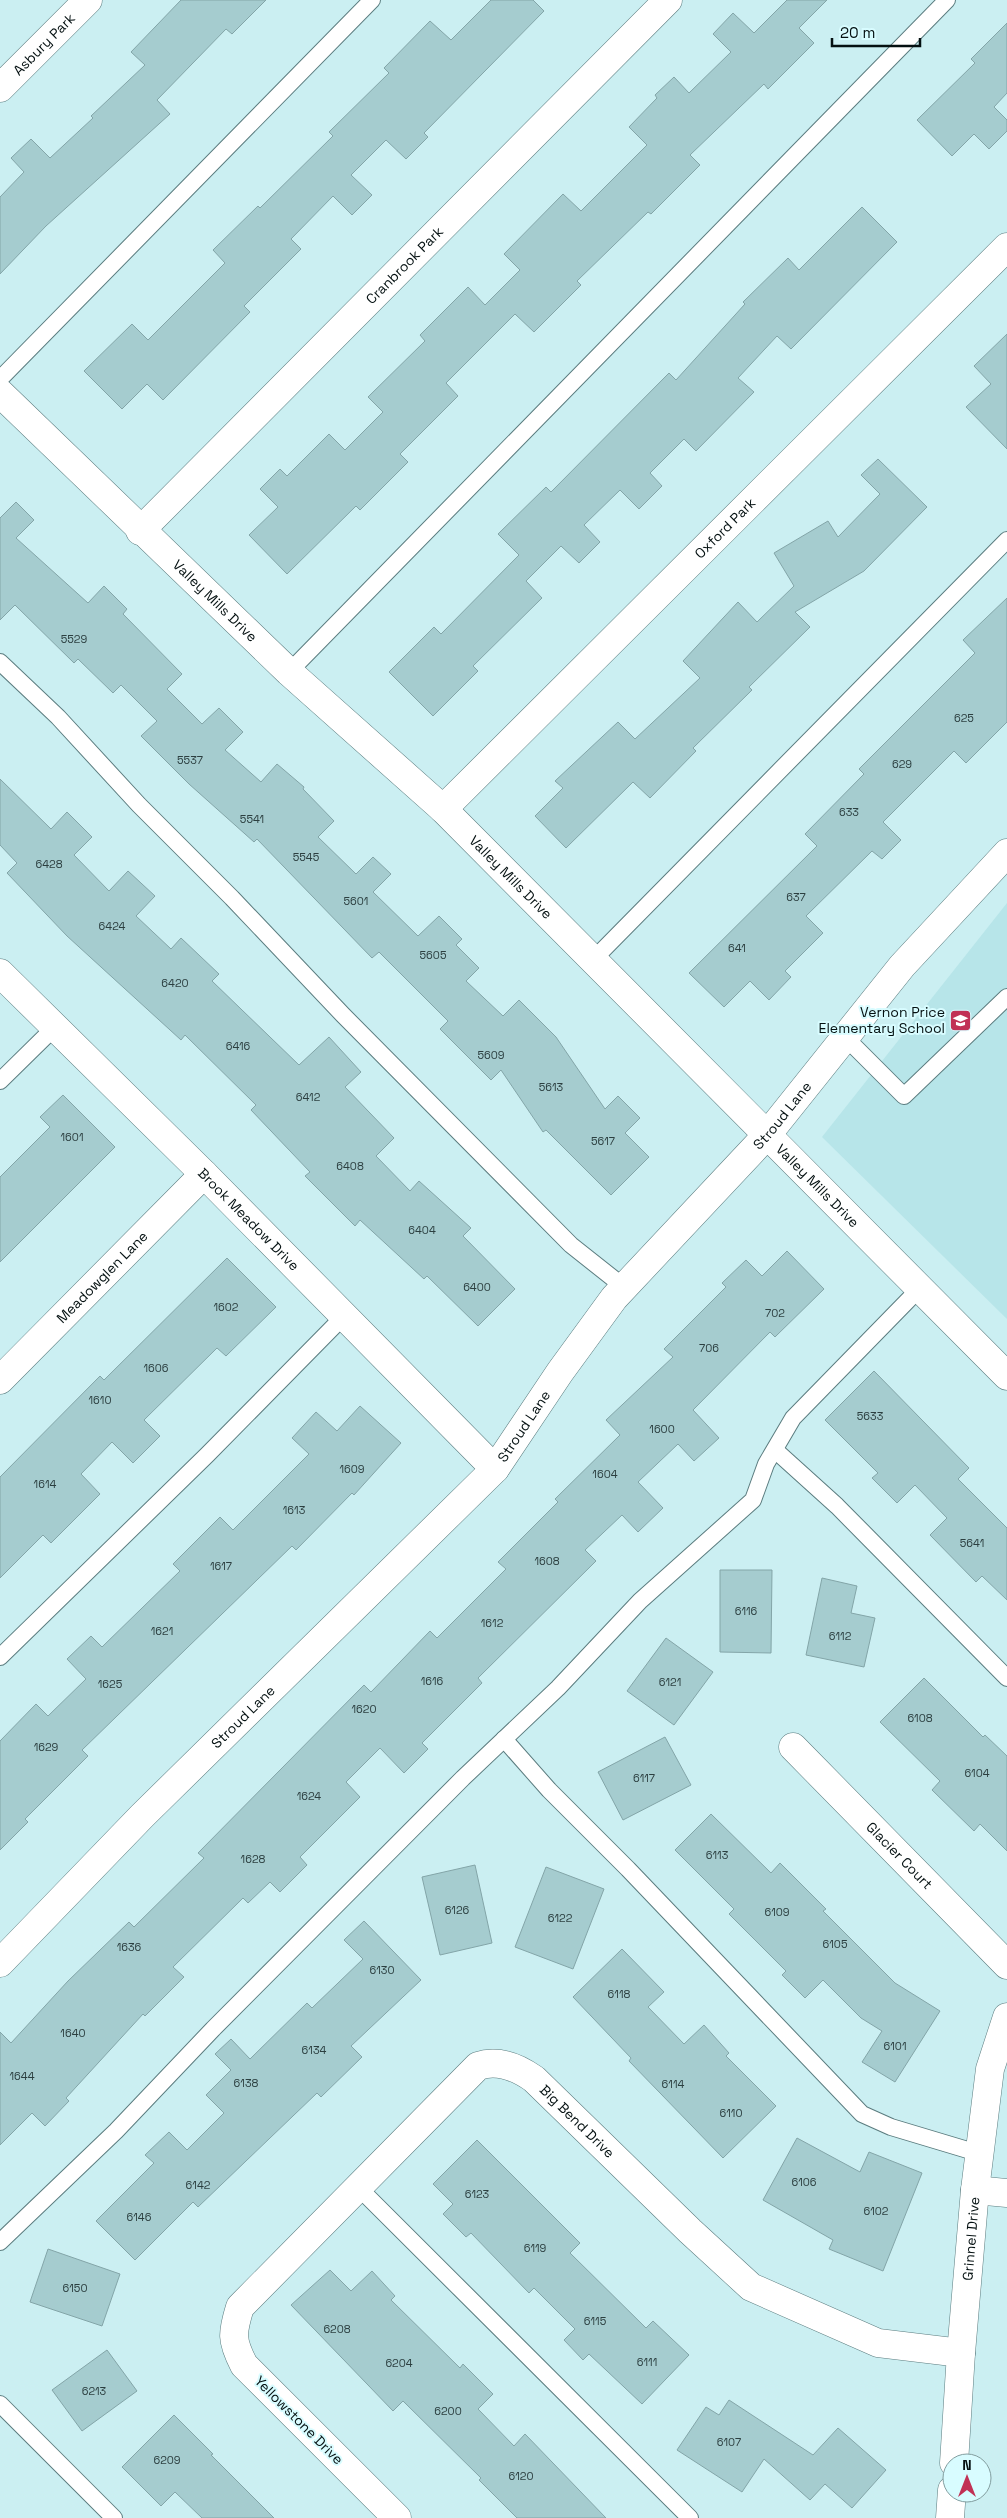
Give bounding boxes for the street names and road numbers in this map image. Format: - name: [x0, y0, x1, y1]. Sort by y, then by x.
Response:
- street label: Asbury Park: [9, 9, 79, 79]
- street label: Cranbrook Park: [362, 222, 447, 308]
- street label: Oxford Park: [691, 493, 760, 562]
- street label: Valley Mills Drive: [169, 556, 261, 646]
- street label: Valley Mills Drive: [465, 832, 556, 923]
- street label: Stroud Lane: [749, 1078, 815, 1153]
- street label: Valley Mills Drive: [772, 1140, 863, 1231]
- street label: Brook Meadow Drive: [194, 1164, 303, 1274]
- street label: Meadowglen Lane: [53, 1227, 152, 1327]
- street label: Stroud Lane: [493, 1387, 554, 1465]
- street label: Stroud Lane: [207, 1681, 279, 1752]
- street label: Glacier Court: [862, 1818, 937, 1893]
- street label: Big Bend Drive: [536, 2081, 619, 2162]
- street label: Grinnel Drive: [958, 2196, 983, 2281]
- street label: Yellowstone Drive: [251, 2372, 347, 2468]

